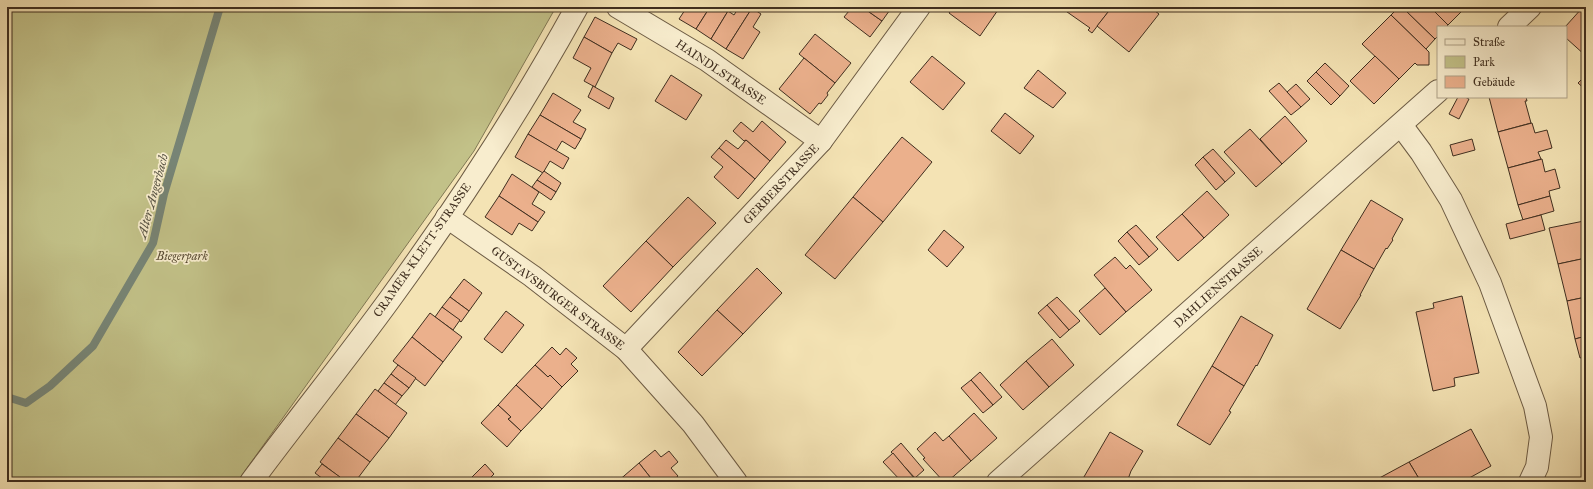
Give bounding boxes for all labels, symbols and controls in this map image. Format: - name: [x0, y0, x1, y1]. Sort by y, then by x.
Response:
- legend: [1437, 26, 1567, 98]
- text: Straße: [1473, 35, 1505, 49]
- street label: HAINDLSTRASSE: [673, 37, 769, 108]
- text: Park: [1473, 55, 1495, 69]
- text: Gebäude: [1473, 75, 1515, 89]
- street label: GERBERSTRASSE: [740, 141, 822, 227]
- water label: Alter Angerbach: [133, 151, 172, 242]
- street label: CRAMER-KLETT-STRASSE: [370, 180, 474, 320]
- street label: GUSTAVSBURGER STRASSE: [489, 243, 628, 353]
- street label: DAHLIENSTRASSE: [1171, 243, 1266, 330]
- park label: Biegerpark: [155, 249, 208, 264]

